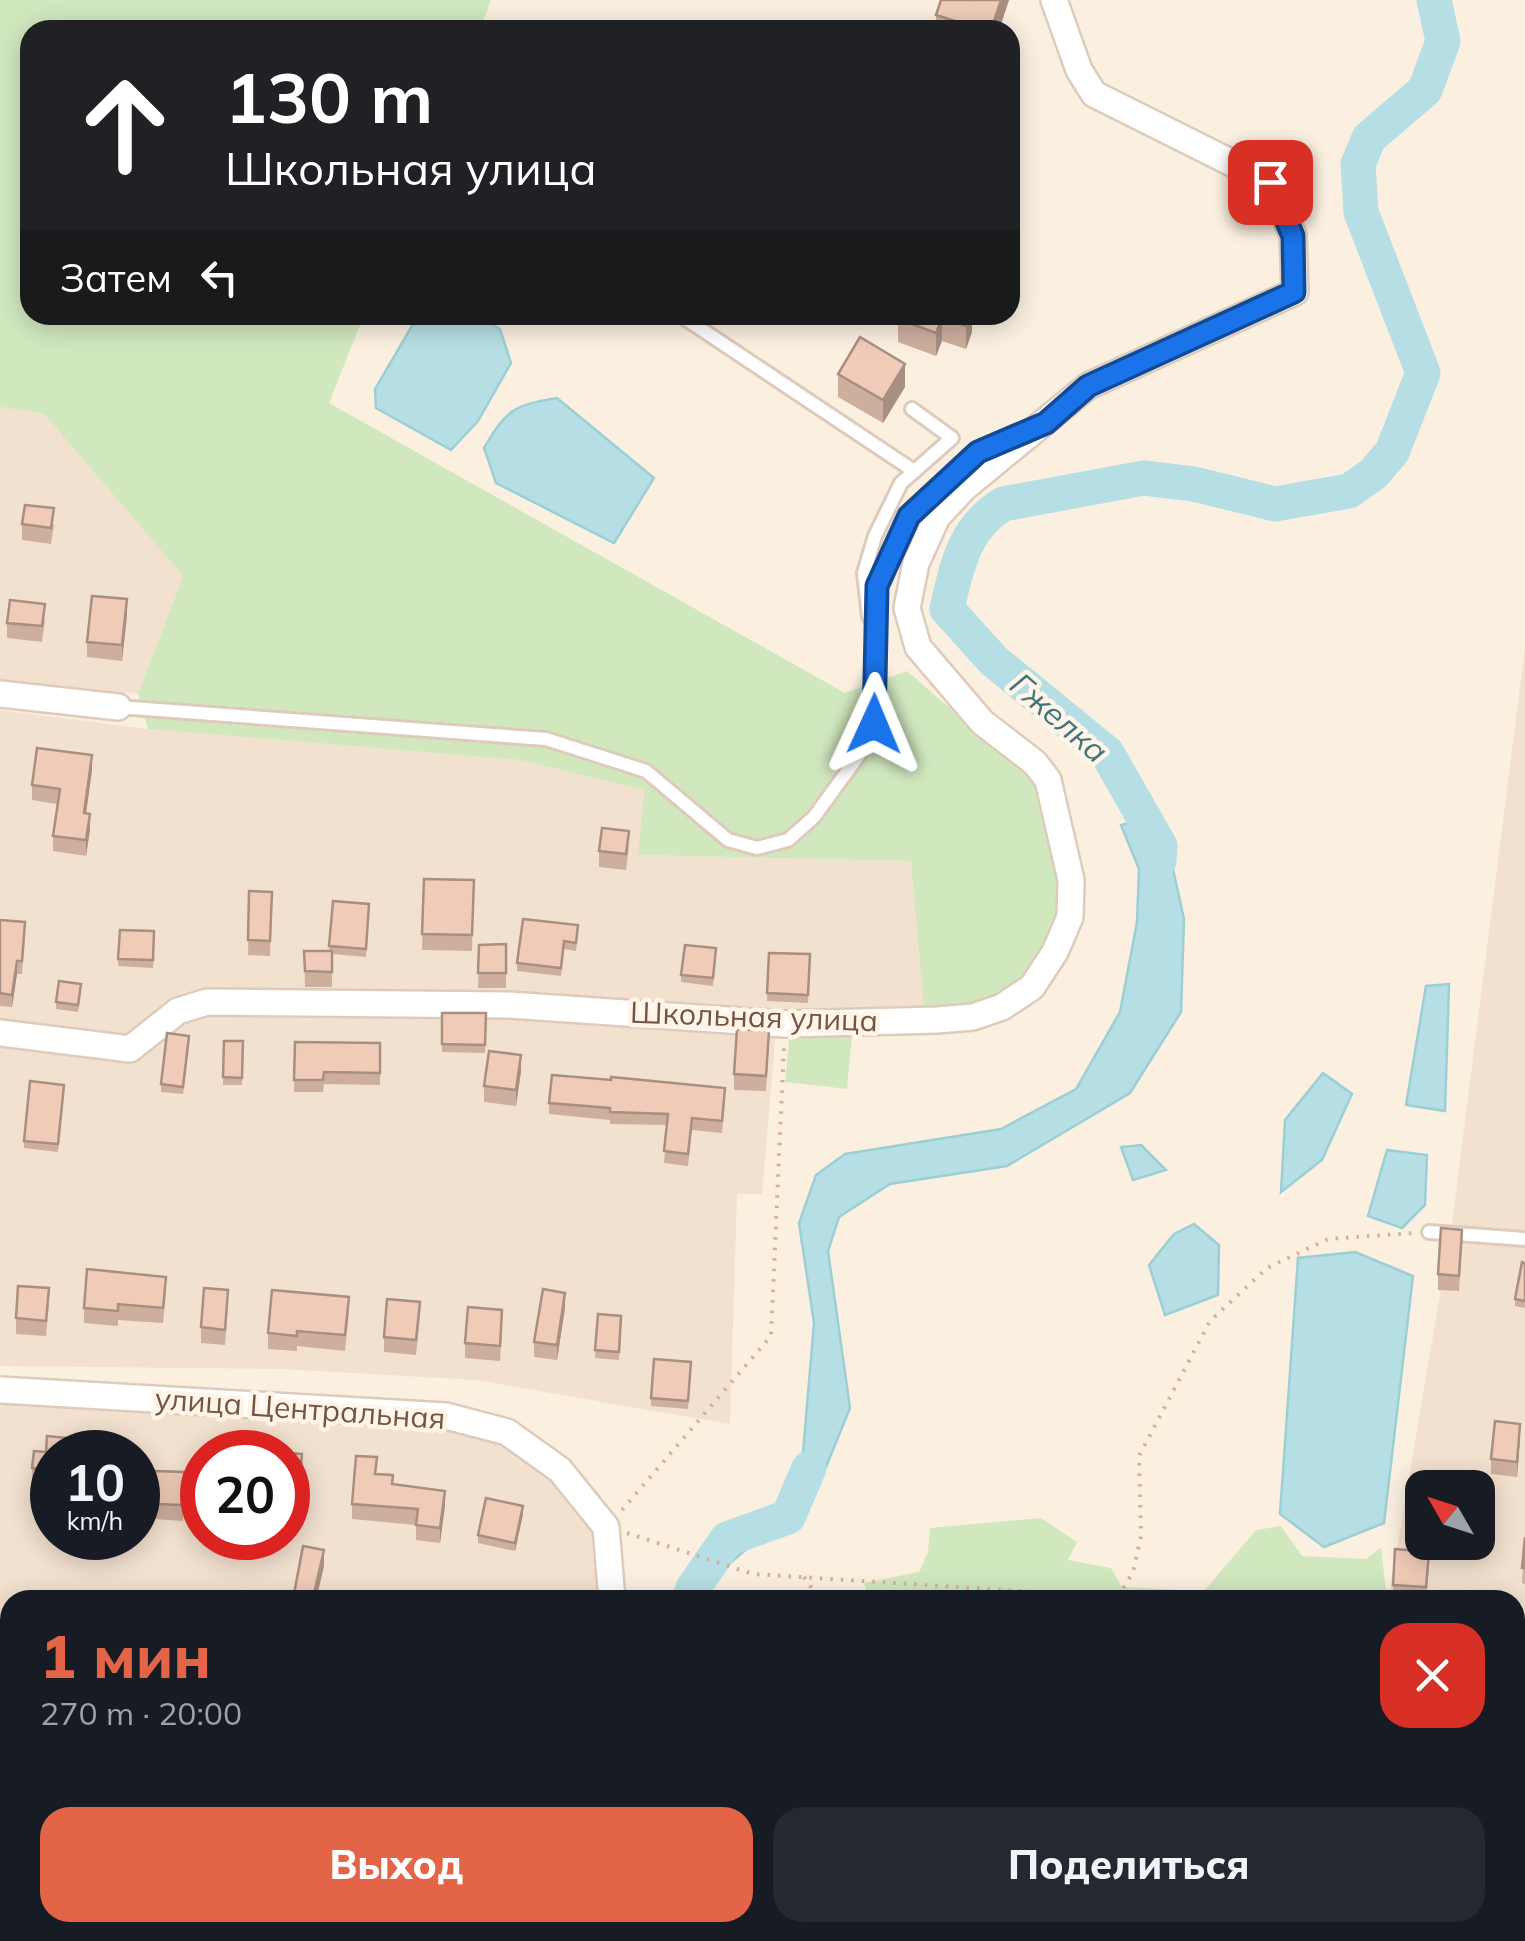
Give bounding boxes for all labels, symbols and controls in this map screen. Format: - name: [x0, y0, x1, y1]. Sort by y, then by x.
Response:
- text: 130 m: [225, 53, 433, 141]
- icon: ahead: [60, 60, 190, 190]
- text: Школьная улица: [225, 140, 597, 196]
- pin: [1228, 140, 1313, 225]
- icon: arrive: [1243, 155, 1298, 210]
- icon: left: [192, 250, 247, 305]
- text: Затем: [60, 254, 172, 302]
- water label: Гжелка: [1002, 664, 1117, 771]
- position arrow: [822, 672, 926, 776]
- street label: Школьная улица: [630, 993, 879, 1039]
- street label: улица Центральная: [154, 1379, 447, 1437]
- speed limit sign: 20: [180, 1430, 310, 1560]
- text: 10: [65, 1451, 125, 1514]
- north arrow: [1405, 1470, 1495, 1560]
- map controls: [1405, 1470, 1495, 1560]
- text: km/h: [67, 1505, 123, 1536]
- text: 1 мин: [40, 1618, 211, 1693]
- button: close: [1380, 1623, 1485, 1728]
- text: 270 m · 20:00: [40, 1693, 242, 1733]
- button: Выход: [40, 1807, 753, 1922]
- button: Поделиться: [773, 1807, 1485, 1922]

